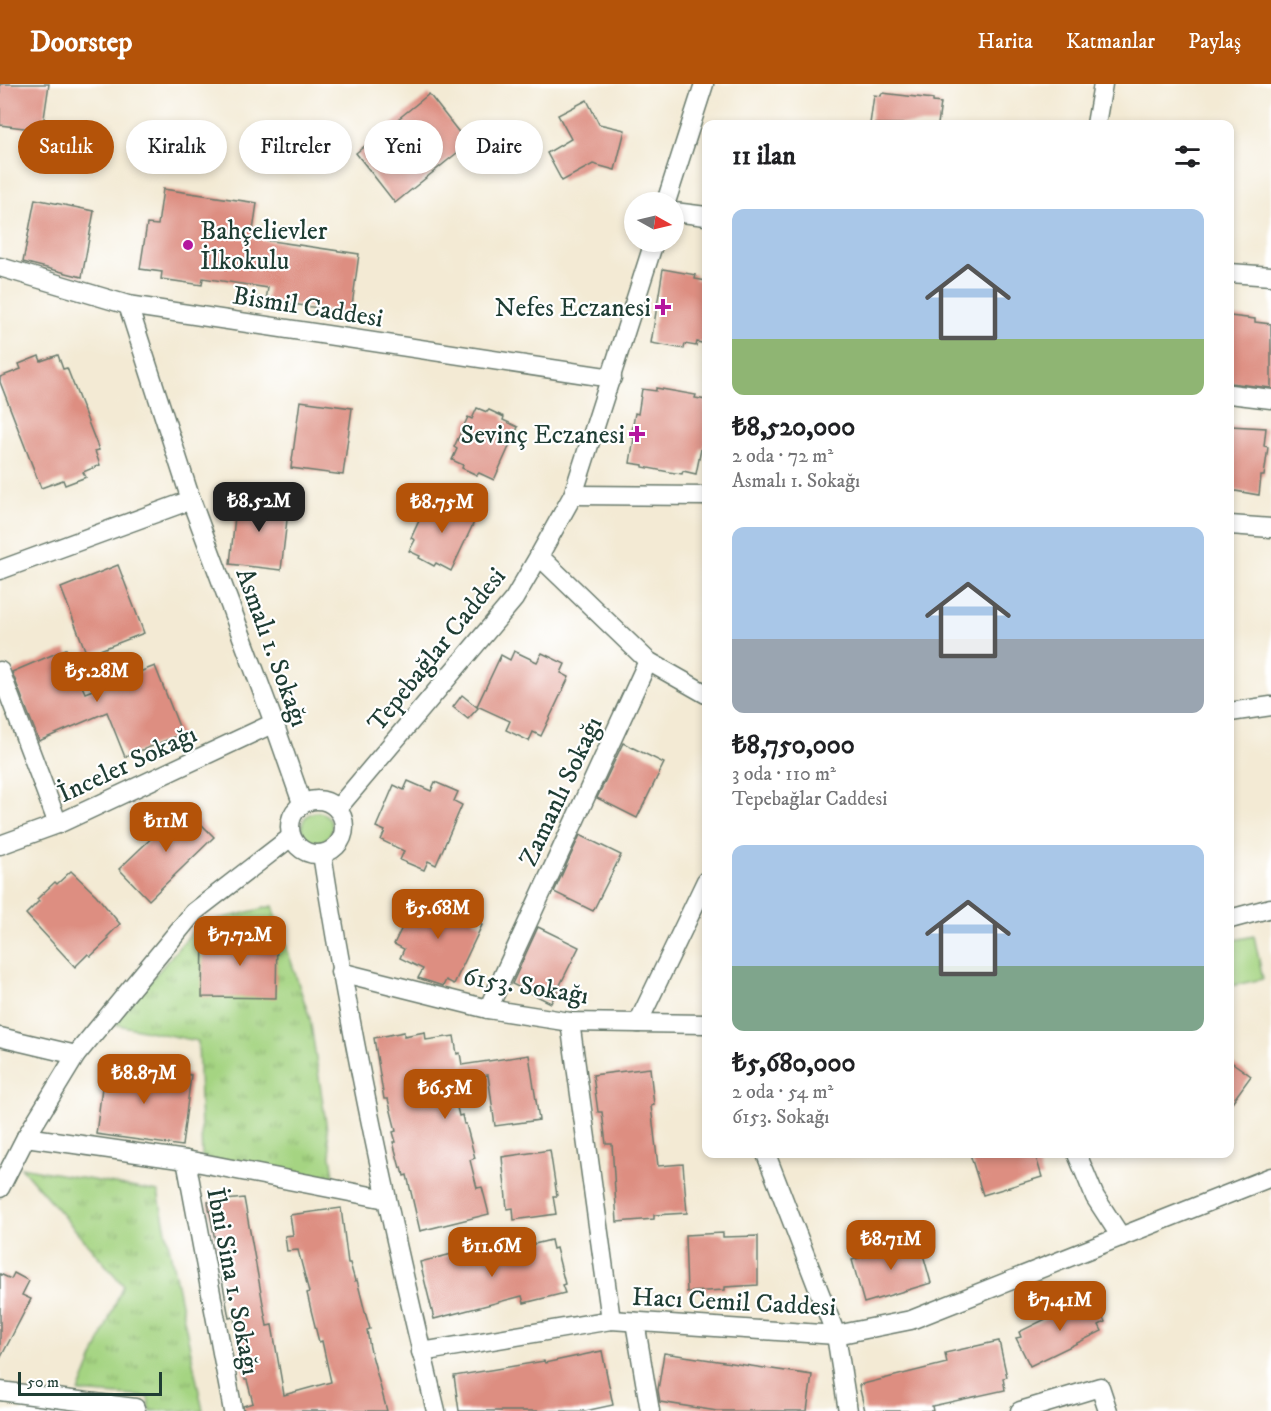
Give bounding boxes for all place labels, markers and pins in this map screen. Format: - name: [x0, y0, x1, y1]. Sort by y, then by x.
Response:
- place label: Bahçelievler İlkokulu: [200, 215, 328, 278]
- marker: Bahçelievler İlkokulu: [181, 238, 195, 252]
- place label: Nefes Eczanesi: [495, 292, 651, 325]
- marker: Nefes Eczanesi: [656, 300, 670, 314]
- place label: Sevinç Eczanesi: [461, 419, 625, 452]
- marker: Sevinç Eczanesi: [630, 427, 644, 441]
- pin: ₺8.52M: [210, 482, 308, 533]
- pin: ₺8.75M: [393, 483, 491, 534]
- pin: ₺5.28M: [48, 652, 146, 703]
- pin: ₺11M: [130, 802, 202, 853]
- pin: ₺5.68M: [389, 889, 487, 940]
- pin: ₺7.72M: [191, 916, 289, 967]
- pin: ₺8.87M: [95, 1054, 193, 1105]
- pin: ₺6.5M: [403, 1069, 487, 1120]
- pin: ₺8.71M: [842, 1220, 940, 1271]
- pin: ₺11.6M: [443, 1227, 541, 1278]
- pin: ₺7.41M: [1011, 1281, 1109, 1332]

